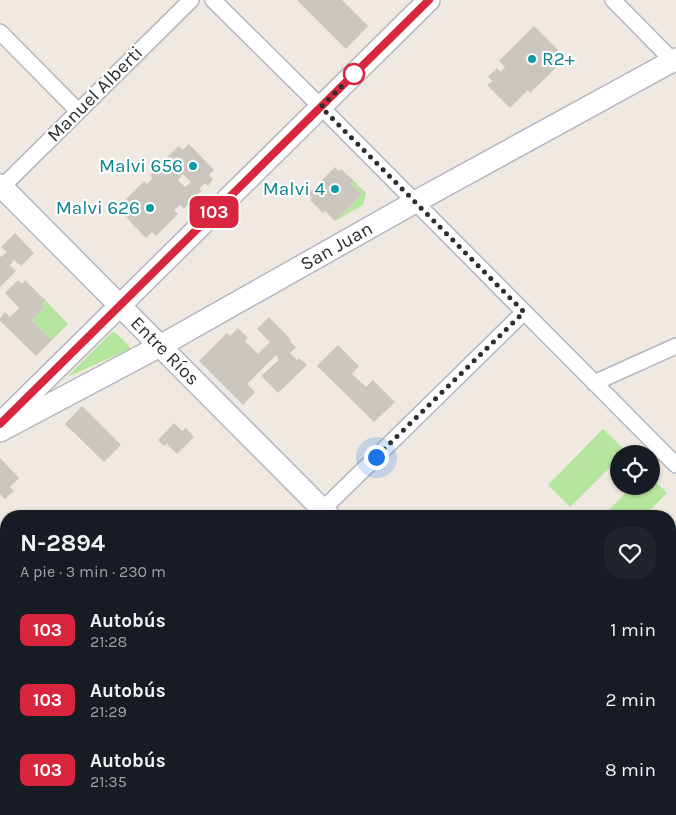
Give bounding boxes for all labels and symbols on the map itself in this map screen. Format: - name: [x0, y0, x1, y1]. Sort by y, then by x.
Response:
- street label: Manuel Alberti: [43, 42, 147, 146]
- place label: R2+: [542, 48, 575, 70]
- marker: R2+: [526, 53, 538, 65]
- unlabelled marker: [343, 63, 365, 85]
- place label: Malvi 656: [99, 155, 183, 177]
- marker: Malvi 656: [187, 160, 199, 172]
- place label: Malvi 4: [263, 178, 325, 200]
- marker: Malvi 4: [329, 183, 341, 195]
- line badge: 103: [185, 196, 243, 228]
- place label: Malvi 626: [56, 197, 140, 219]
- marker: Malvi 626: [144, 202, 156, 214]
- street label: San Juan: [297, 217, 376, 275]
- street label: Entre Ríos: [126, 312, 204, 390]
- your location: [364, 445, 389, 470]

